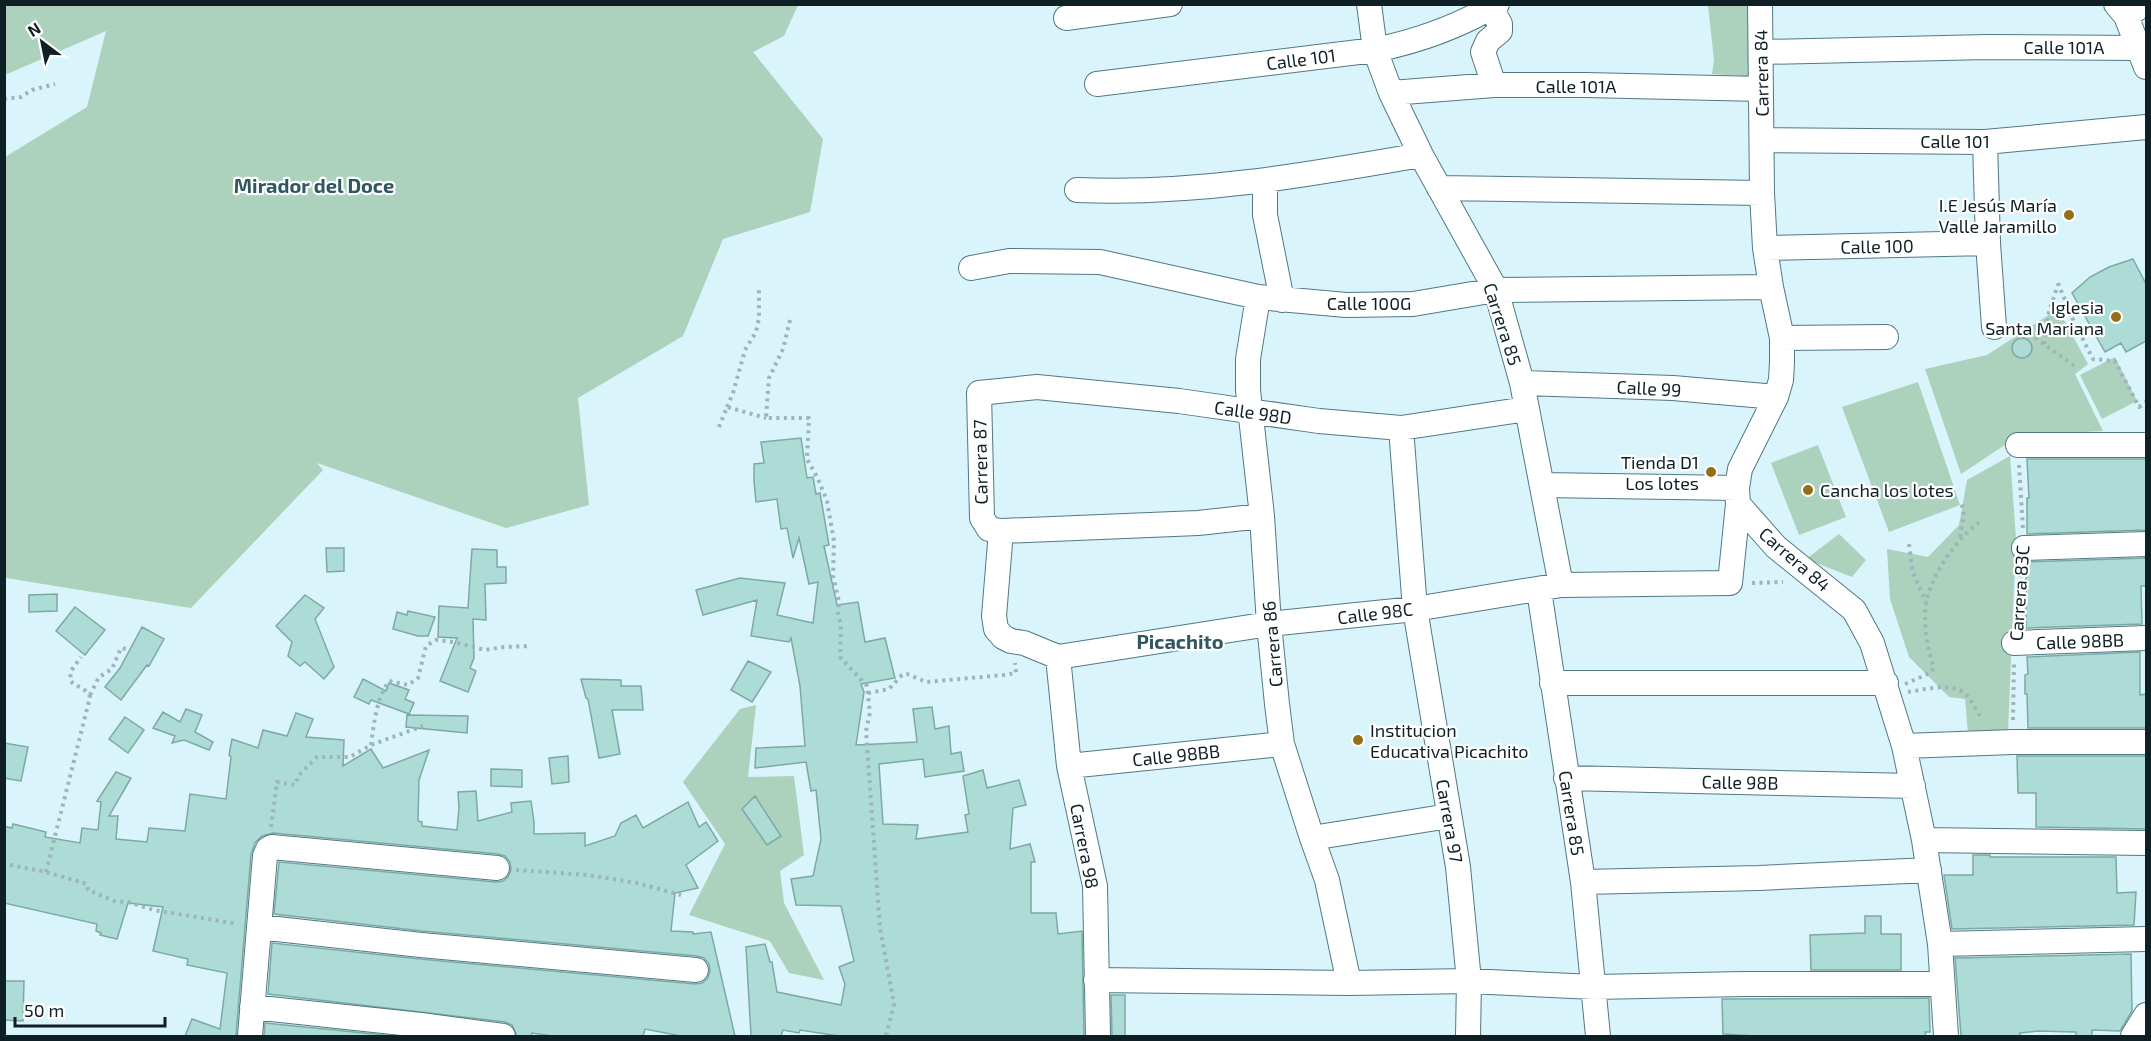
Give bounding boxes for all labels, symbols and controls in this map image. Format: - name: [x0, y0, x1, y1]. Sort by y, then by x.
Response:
- north arrow: [12, 12, 72, 72]
- text: N: [24, 18, 44, 40]
- street label: Carrera 84: [1749, 29, 1773, 117]
- street label: Calle 101A: [2024, 36, 2105, 58]
- street label: Calle 101: [1265, 44, 1337, 74]
- street label: Calle 101A: [1536, 75, 1617, 97]
- street label: Calle 101: [1920, 130, 1990, 152]
- district label: Mirador del Doce: [234, 173, 394, 197]
- place label: I.E Jesús María Valle Jaramillo: [1938, 194, 2057, 237]
- marker: I.E Jesús María Valle Jaramillo: [2062, 208, 2076, 222]
- street label: Calle 100: [1840, 234, 1914, 258]
- street label: Carrera 85: [1479, 280, 1527, 368]
- street label: Calle 100G: [1327, 292, 1411, 314]
- place label: Iglesia Santa Mariana: [1985, 296, 2104, 339]
- marker: Iglesia Santa Mariana: [2109, 310, 2123, 324]
- street label: Calle 99: [1616, 375, 1682, 401]
- street label: Calle 98D: [1213, 396, 1293, 428]
- street label: Carrera 87: [968, 419, 992, 505]
- place label: Tienda D1 Los lotes: [1621, 451, 1699, 494]
- marker: Tienda D1 Los lotes: [1704, 465, 1718, 479]
- place label: Cancha los lotes: [1820, 479, 1954, 501]
- marker: Cancha los lotes: [1801, 483, 1815, 497]
- street label: Carrera 84: [1755, 522, 1835, 596]
- street label: Carrera 83C: [2005, 544, 2033, 642]
- street label: Calle 98C: [1336, 597, 1414, 629]
- street label: Carrera 86: [1257, 600, 1287, 688]
- street label: Calle 98BB: [2036, 628, 2124, 654]
- district label: Picachito: [1136, 629, 1224, 653]
- place label: Institucion Educativa Picachito: [1370, 719, 1529, 762]
- marker: Institucion Educativa Picachito: [1351, 733, 1365, 747]
- street label: Calle 98BB: [1131, 739, 1221, 771]
- street label: Carrera 85: [1554, 769, 1590, 857]
- street label: Calle 98B: [1701, 770, 1779, 794]
- street label: Carrera 97: [1432, 777, 1468, 865]
- street label: Carrera 98: [1066, 802, 1104, 890]
- scale bar: [15, 990, 165, 1028]
- text: 50 m: [24, 999, 64, 1021]

